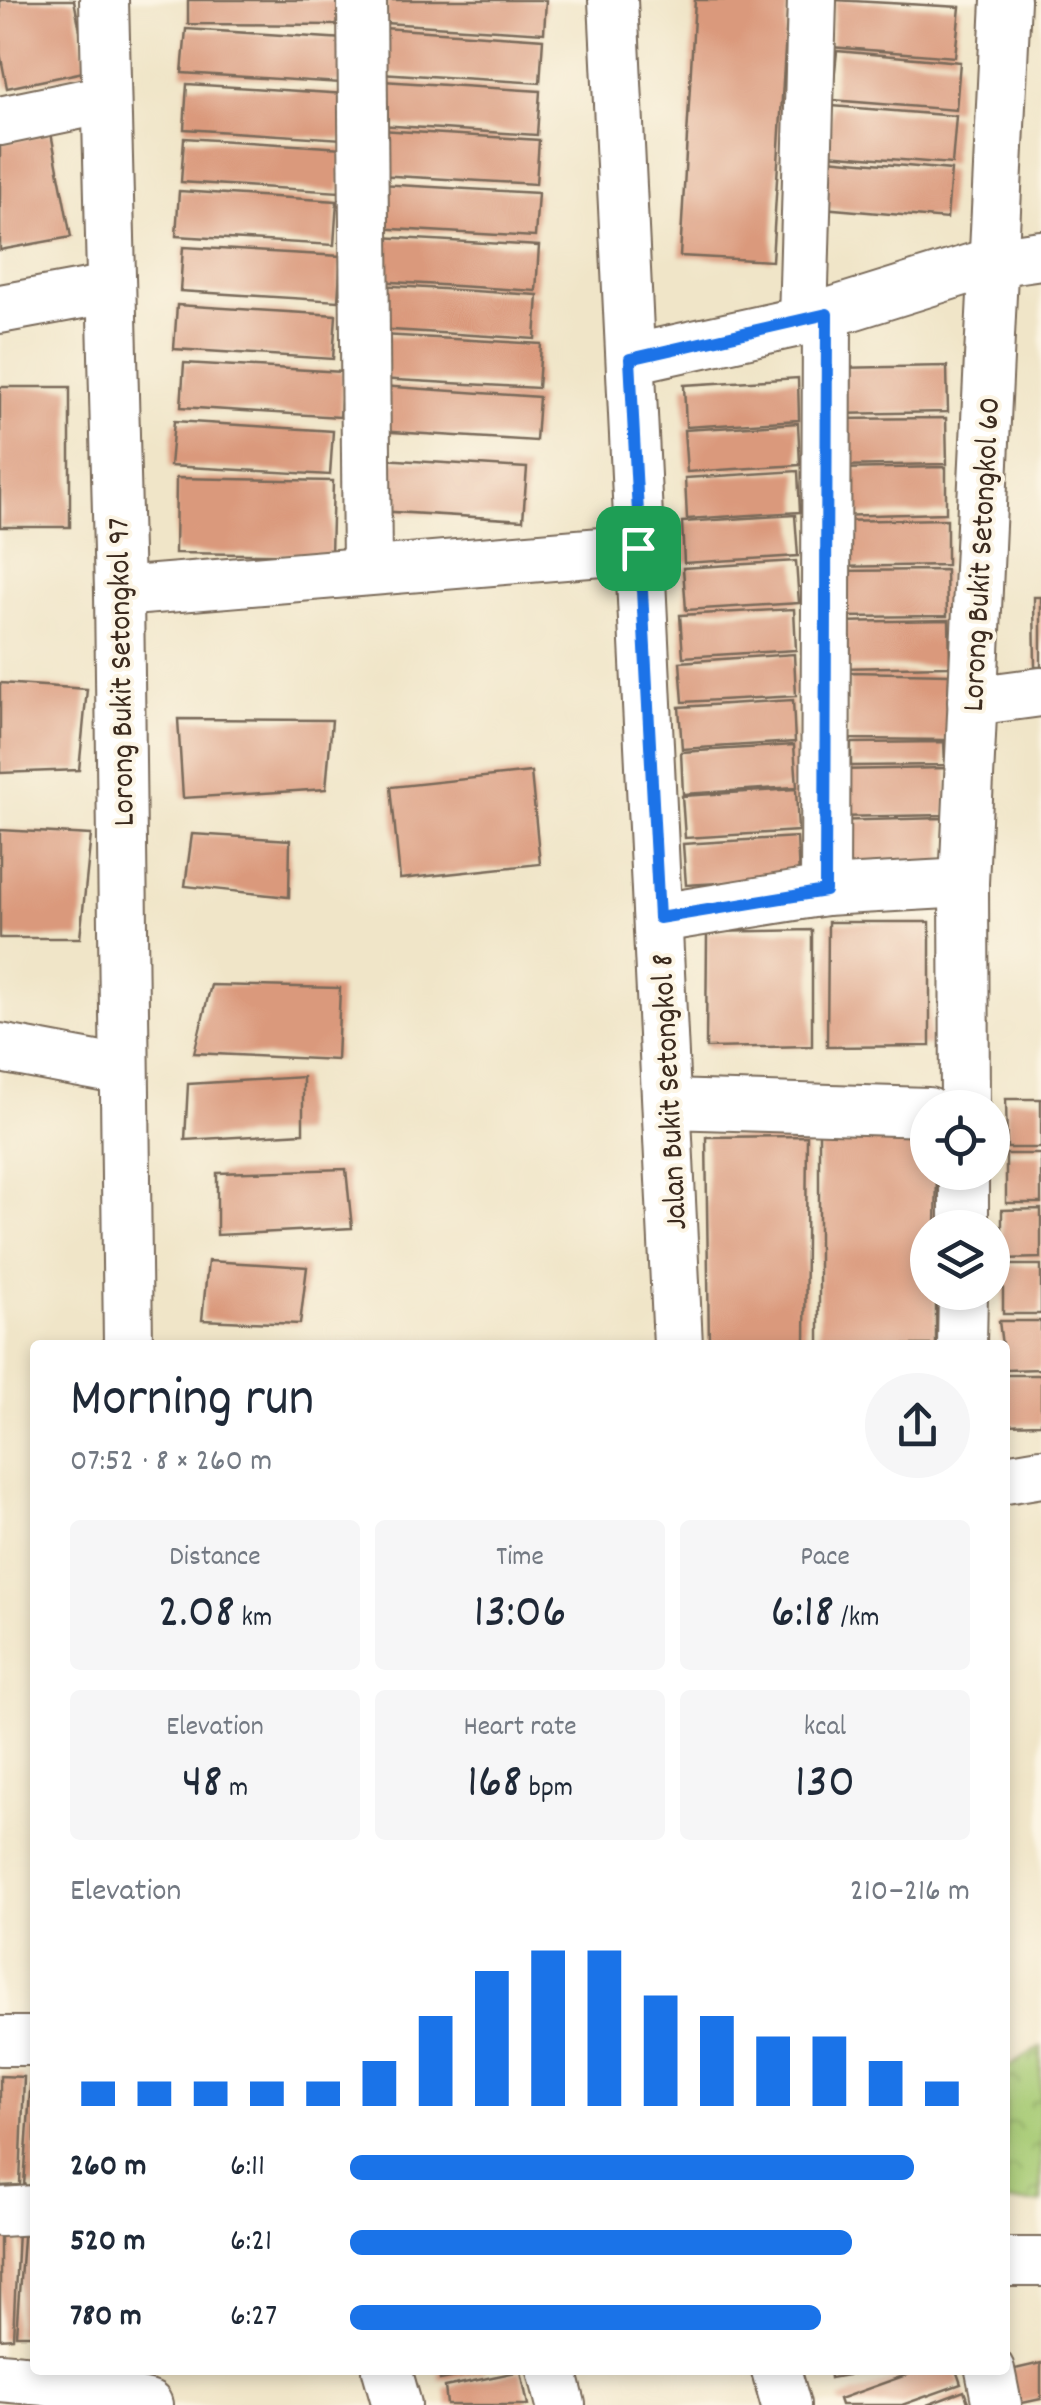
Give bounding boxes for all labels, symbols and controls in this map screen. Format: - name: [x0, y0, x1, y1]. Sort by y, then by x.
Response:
- street label: Lorong Bukit Setongkol 60: [953, 396, 1015, 713]
- pin: [596, 506, 681, 591]
- street label: Lorong Bukit Setongkol 97: [98, 517, 150, 827]
- icon: arrive: [611, 521, 666, 576]
- street label: Jalan Bukit Setongkol 8: [642, 952, 702, 1231]
- map controls: [910, 1090, 1010, 1310]
- button: locate: [910, 1090, 1010, 1190]
- button: layers: [910, 1210, 1010, 1310]
- text: Morning run: [70, 1363, 314, 1442]
- button: share: [865, 1373, 970, 1478]
- text: 07:52 · 8 × 260 m: [70, 1440, 272, 1486]
- text: Distance: [169, 1539, 261, 1579]
- text: Time: [496, 1539, 544, 1579]
- text: Pace: [800, 1539, 850, 1579]
- text: 2.08: [158, 1579, 235, 1651]
- text: 13:06: [473, 1579, 567, 1651]
- text: 6:18: [771, 1579, 834, 1651]
- text: km: [235, 1600, 272, 1640]
- text: /km: [834, 1600, 879, 1640]
- text: Elevation: [166, 1709, 264, 1749]
- text: Heart rate: [463, 1709, 577, 1749]
- text: kcal: [804, 1709, 846, 1749]
- text: 48: [182, 1749, 223, 1821]
- text: 168: [467, 1749, 522, 1821]
- text: 130: [795, 1749, 855, 1821]
- text: m: [223, 1770, 248, 1810]
- text: bpm: [522, 1770, 573, 1810]
- text: Elevation: [70, 1870, 181, 1916]
- text: 210–216 m: [850, 1870, 970, 1916]
- text: 260 m: [70, 2145, 146, 2191]
- text: 6:11: [230, 2145, 265, 2191]
- text: 520 m: [70, 2220, 146, 2266]
- text: 6:21: [230, 2220, 272, 2266]
- text: 780 m: [70, 2295, 142, 2341]
- text: 6:27: [230, 2295, 277, 2341]

